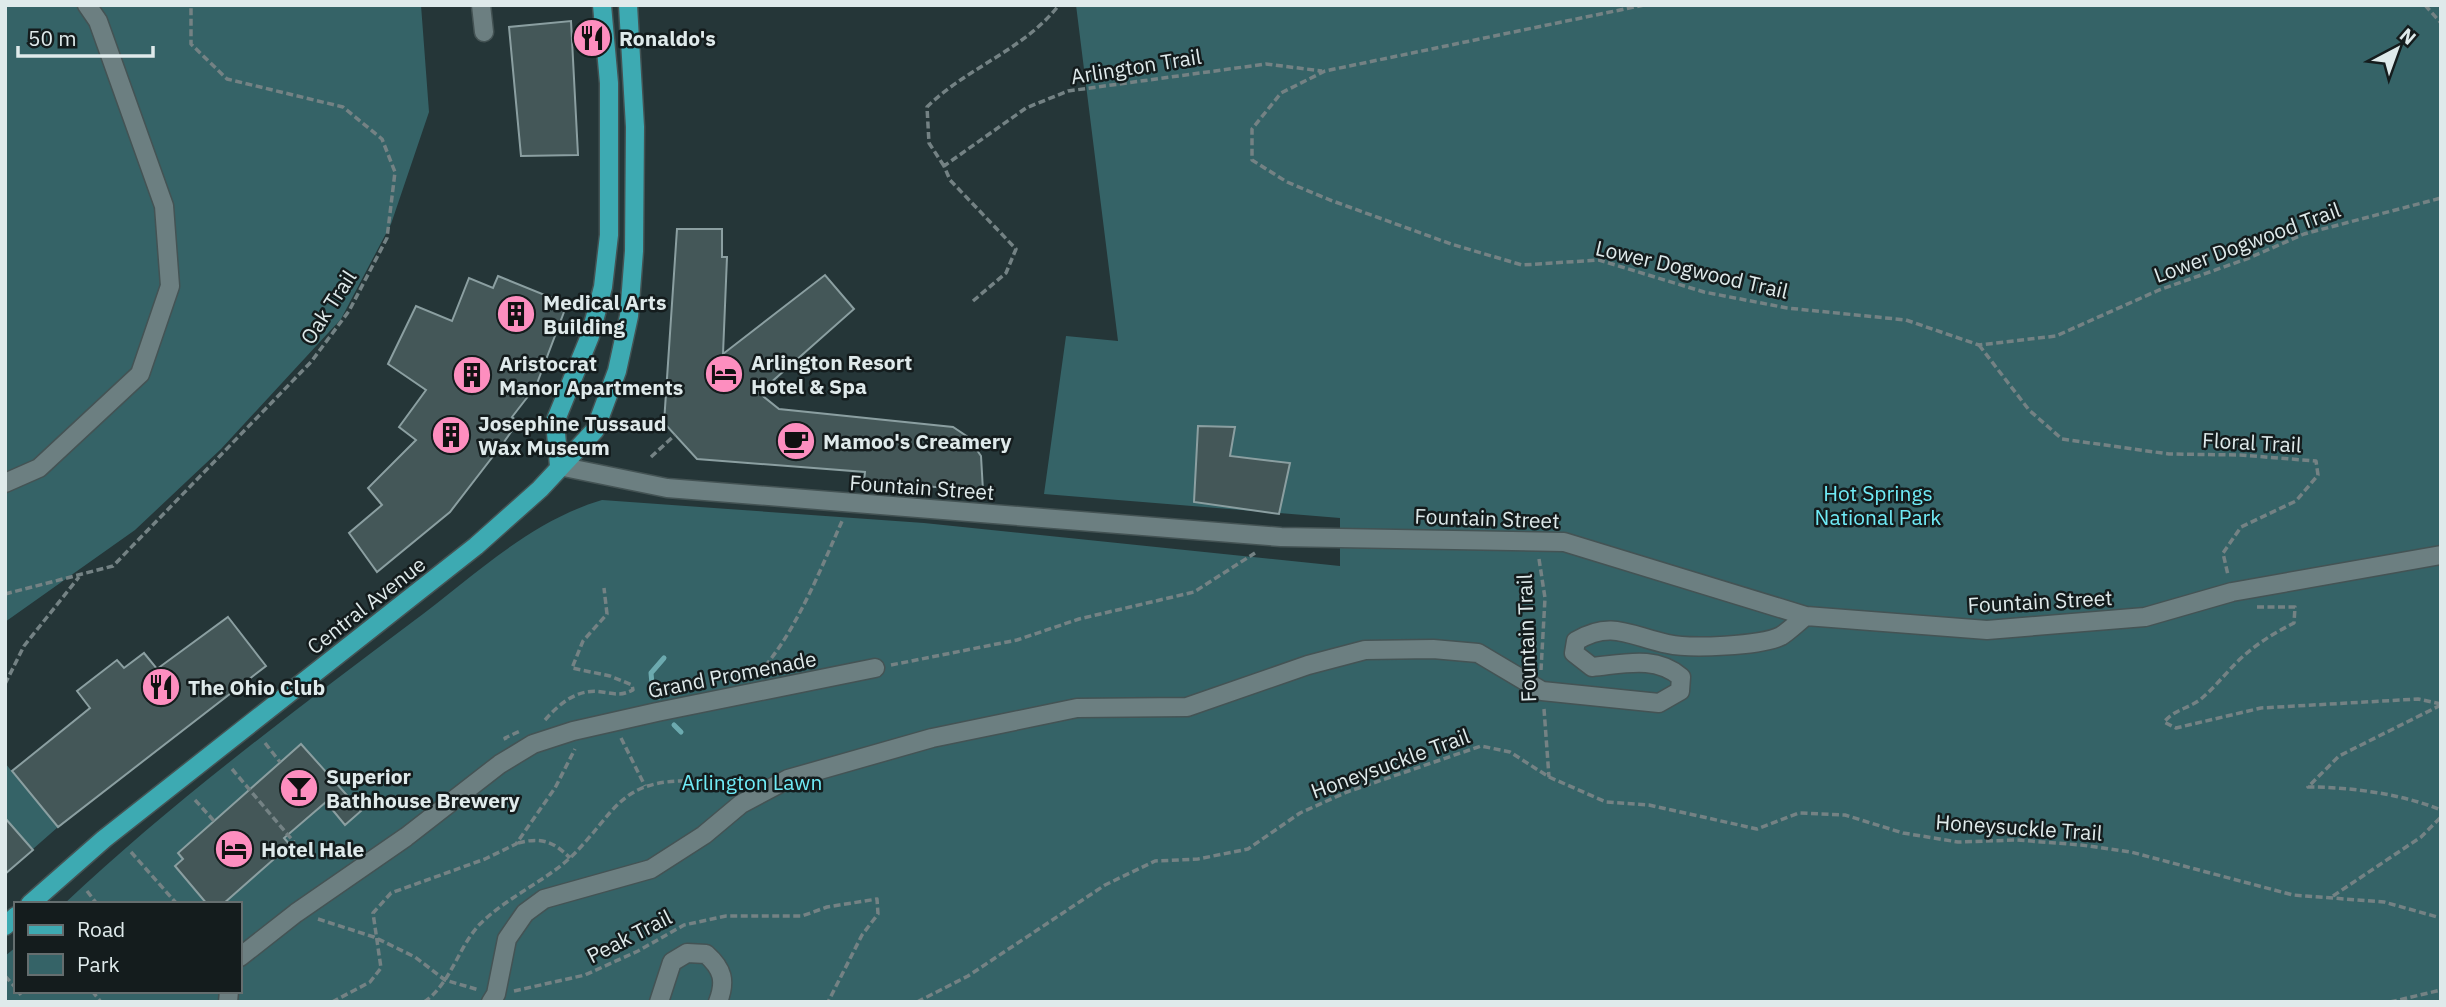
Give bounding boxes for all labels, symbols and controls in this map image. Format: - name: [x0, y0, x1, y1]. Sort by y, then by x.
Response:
- scale bar: [18, 14, 152, 58]
- north arrow: [2362, 14, 2432, 84]
- restaurant icon: Ronaldo's: [571, 17, 613, 59]
- text: N: [2395, 23, 2421, 50]
- text: 50 m: [28, 24, 77, 52]
- place label: Ronaldo's: [619, 24, 716, 52]
- street label: Arlington Trail: [1069, 42, 1204, 90]
- street label: Lower Dogwood Trail: [2150, 195, 2344, 289]
- street label: Lower Dogwood Trail: [1593, 233, 1791, 305]
- street label: Oak Trail: [294, 264, 362, 349]
- place label: Medical Arts Building: [543, 288, 666, 340]
- building icon: Medical Arts Building: [495, 293, 537, 335]
- place label: Arlington Resort Hotel & Spa: [751, 348, 912, 400]
- place label: Aristocrat Manor Apartments: [499, 349, 683, 401]
- hotel icon: Arlington Resort Hotel & Spa: [703, 353, 745, 395]
- building icon: Aristocrat Manor Apartments: [451, 354, 493, 396]
- place label: Josephine Tussaud Wax Museum: [478, 409, 667, 461]
- building icon: Josephine Tussaud Wax Museum: [430, 414, 472, 456]
- cafe icon: Mamoo's Creamery: [775, 420, 817, 462]
- street label: Floral Trail: [2202, 425, 2303, 459]
- place label: Mamoo's Creamery: [823, 427, 1012, 455]
- street label: Fountain Street: [849, 468, 995, 506]
- park label: Hot Springs National Park: [1815, 479, 1941, 531]
- street label: Fountain Street: [1414, 501, 1560, 535]
- street label: Central Avenue: [301, 550, 431, 660]
- street label: Fountain Trail: [1510, 573, 1542, 703]
- street label: Fountain Street: [1967, 583, 2113, 619]
- street label: Grand Promenade: [645, 644, 819, 704]
- restaurant icon: The Ohio Club: [140, 666, 182, 708]
- place label: The Ohio Club: [188, 673, 325, 701]
- street label: Honeysuckle Trail: [1307, 721, 1474, 805]
- place label: Superior Bathhouse Brewery: [326, 762, 521, 814]
- bar icon: Superior Bathhouse Brewery: [278, 767, 320, 809]
- park label: Arlington Lawn: [682, 768, 822, 796]
- street label: Honeysuckle Trail: [1935, 807, 2104, 847]
- hotel icon: Hotel Hale: [213, 828, 255, 870]
- place label: Hotel Hale: [261, 835, 365, 863]
- legend: [14, 902, 242, 993]
- street label: Peak Trail: [582, 903, 677, 969]
- text: Road: [77, 915, 125, 943]
- text: Park: [77, 950, 120, 978]

